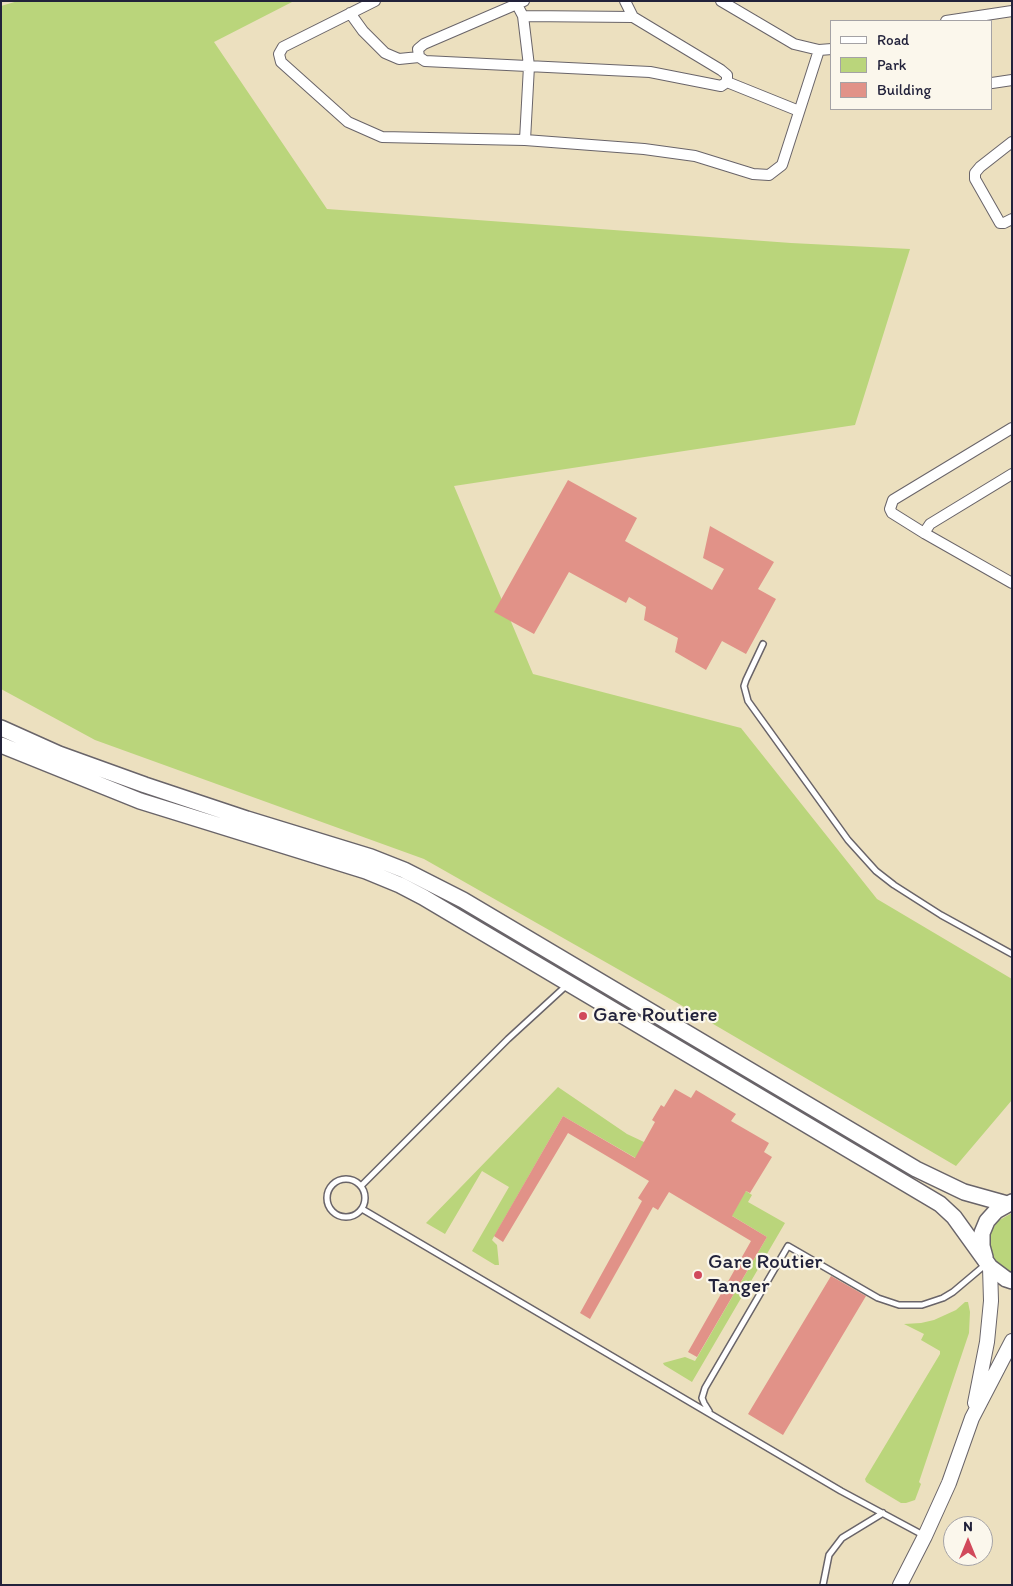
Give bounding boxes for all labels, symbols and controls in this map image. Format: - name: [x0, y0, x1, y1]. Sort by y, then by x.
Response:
- legend: [830, 20, 993, 110]
- text: Road: [877, 31, 909, 49]
- text: Park: [877, 56, 907, 74]
- text: Building: [877, 81, 931, 99]
- place label: Gare Routiere: [593, 1003, 717, 1029]
- marker: Gare Routiere: [577, 1010, 589, 1022]
- place label: Gare Routier Tanger: [708, 1250, 822, 1300]
- marker: Gare Routier Tanger: [692, 1269, 704, 1281]
- north arrow: [943, 1516, 993, 1566]
- text: N: [963, 1518, 973, 1535]

